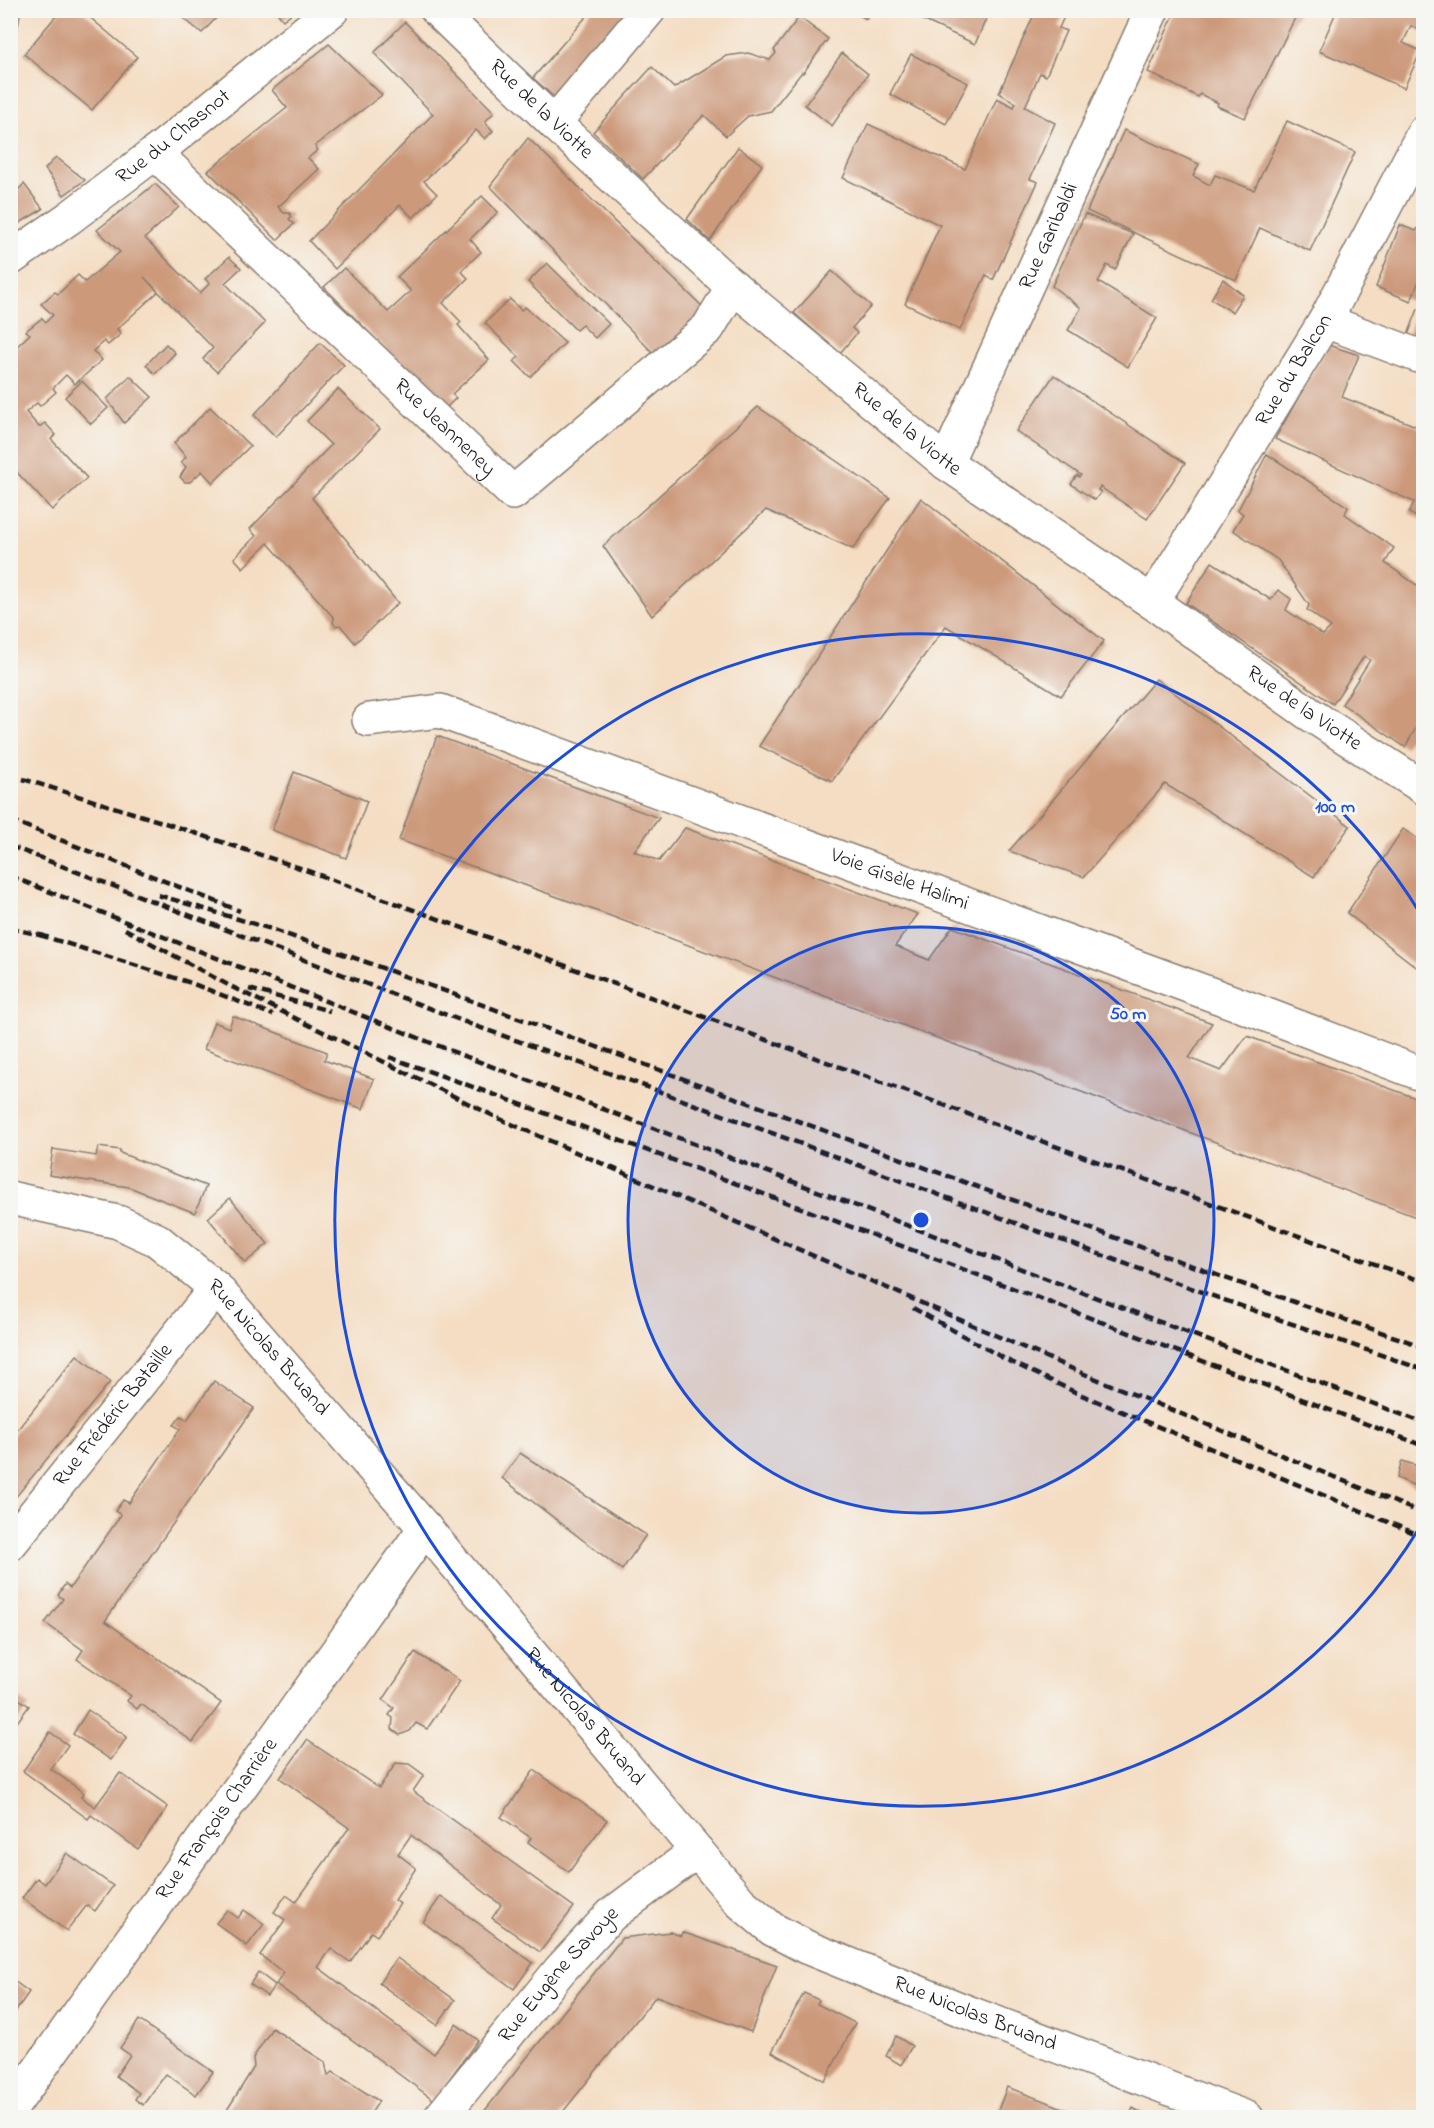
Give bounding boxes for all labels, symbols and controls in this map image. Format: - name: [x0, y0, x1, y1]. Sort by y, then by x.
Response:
- street label: Rue de la Viotte: [482, 53, 600, 167]
- street label: Rue du Chasnot: [110, 82, 237, 192]
- street label: Rue Garibaldi: [1012, 178, 1086, 295]
- street label: Rue du Balcon: [1249, 309, 1341, 432]
- street label: Rue Jeanneney: [387, 372, 502, 485]
- street label: Rue de la Viotte: [845, 376, 968, 484]
- street label: Rue de la Viotte: [1240, 659, 1368, 759]
- text: 100 m: [1315, 795, 1355, 821]
- street label: Voie Gisèle Halimi: [825, 840, 973, 919]
- text: 50 m: [1110, 1002, 1146, 1028]
- centre of rings: [911, 1210, 931, 1230]
- street label: Rue Nicolas Bruand: [201, 1272, 336, 1423]
- street label: Rue Frédéric Bataille: [46, 1337, 181, 1494]
- street label: Rue Nicolas Bruand: [517, 1641, 651, 1793]
- street label: Rue François Charrière: [149, 1731, 286, 1907]
- street label: Rue Eugène Savoye: [491, 1899, 626, 2050]
- street label: Rue Nicolas Bruand: [889, 1969, 1061, 2060]

